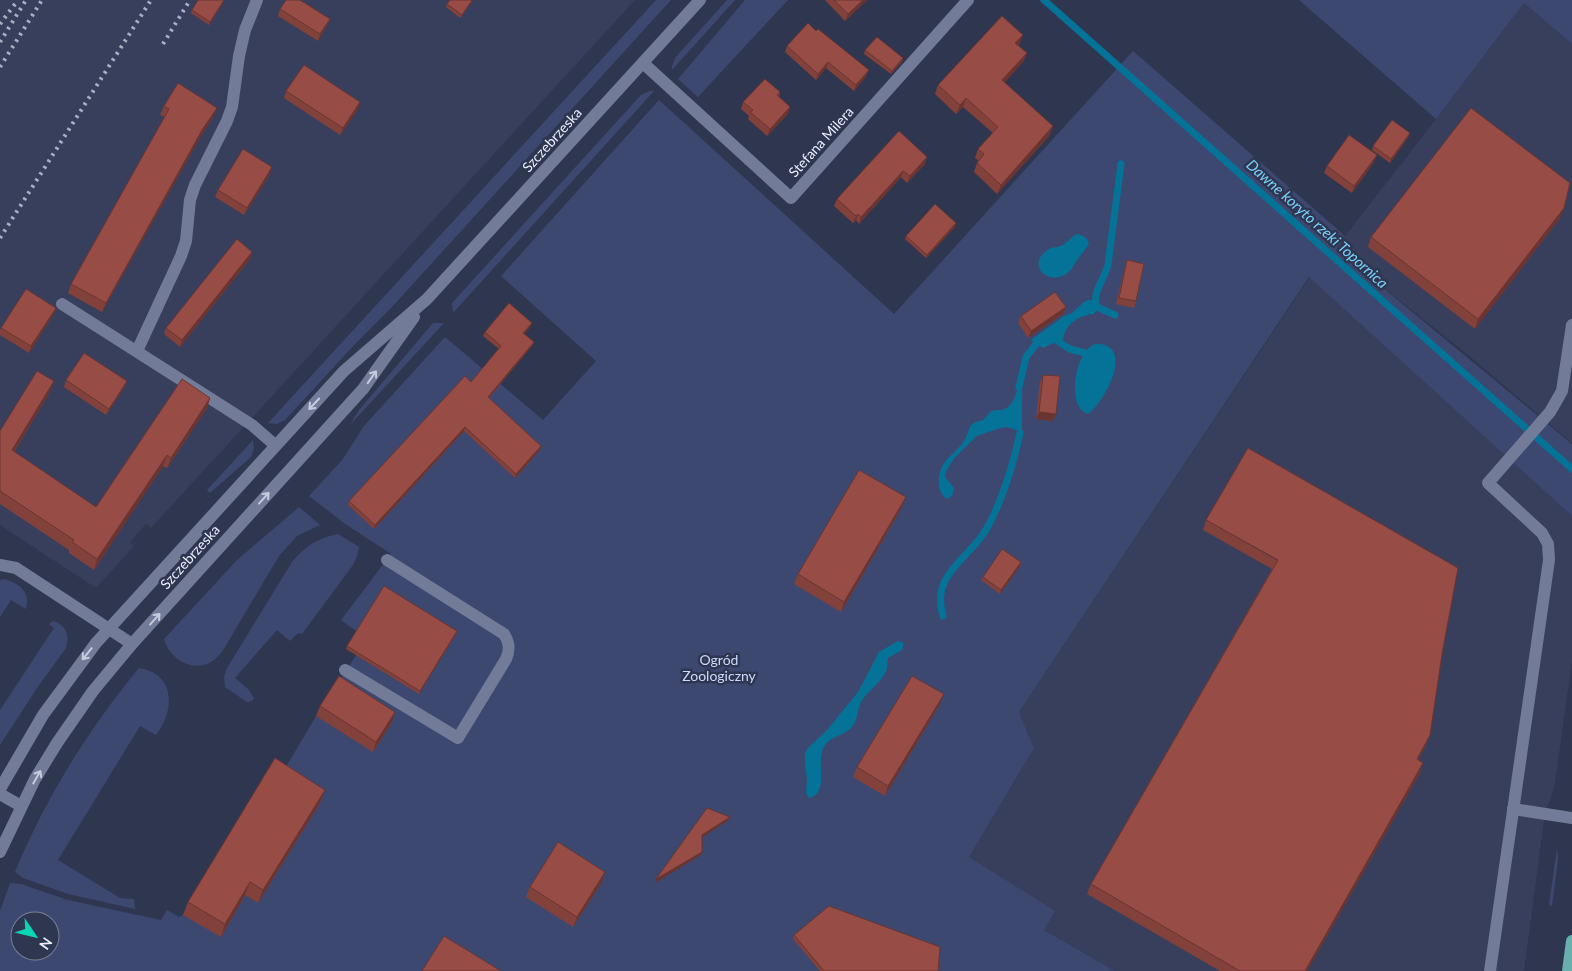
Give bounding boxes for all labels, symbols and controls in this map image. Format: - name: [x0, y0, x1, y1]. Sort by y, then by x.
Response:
- street label: Stefana Milera: [785, 103, 857, 180]
- street label: Szczebrzeska: [518, 104, 585, 175]
- water label: Dawne koryto rzeki Topornica: [1243, 155, 1392, 292]
- one-way arrow: [366, 371, 377, 384]
- one-way arrow: [308, 397, 320, 410]
- one-way arrow: [258, 492, 270, 505]
- street label: Szczebrzeska: [156, 521, 223, 592]
- one-way arrow: [149, 612, 161, 625]
- one-way arrow: [82, 647, 93, 660]
- park label: Ogród Zoologiczny: [682, 651, 757, 684]
- one-way arrow: [32, 769, 42, 784]
- north arrow: [10, 911, 60, 961]
- text: N: [36, 934, 56, 953]

